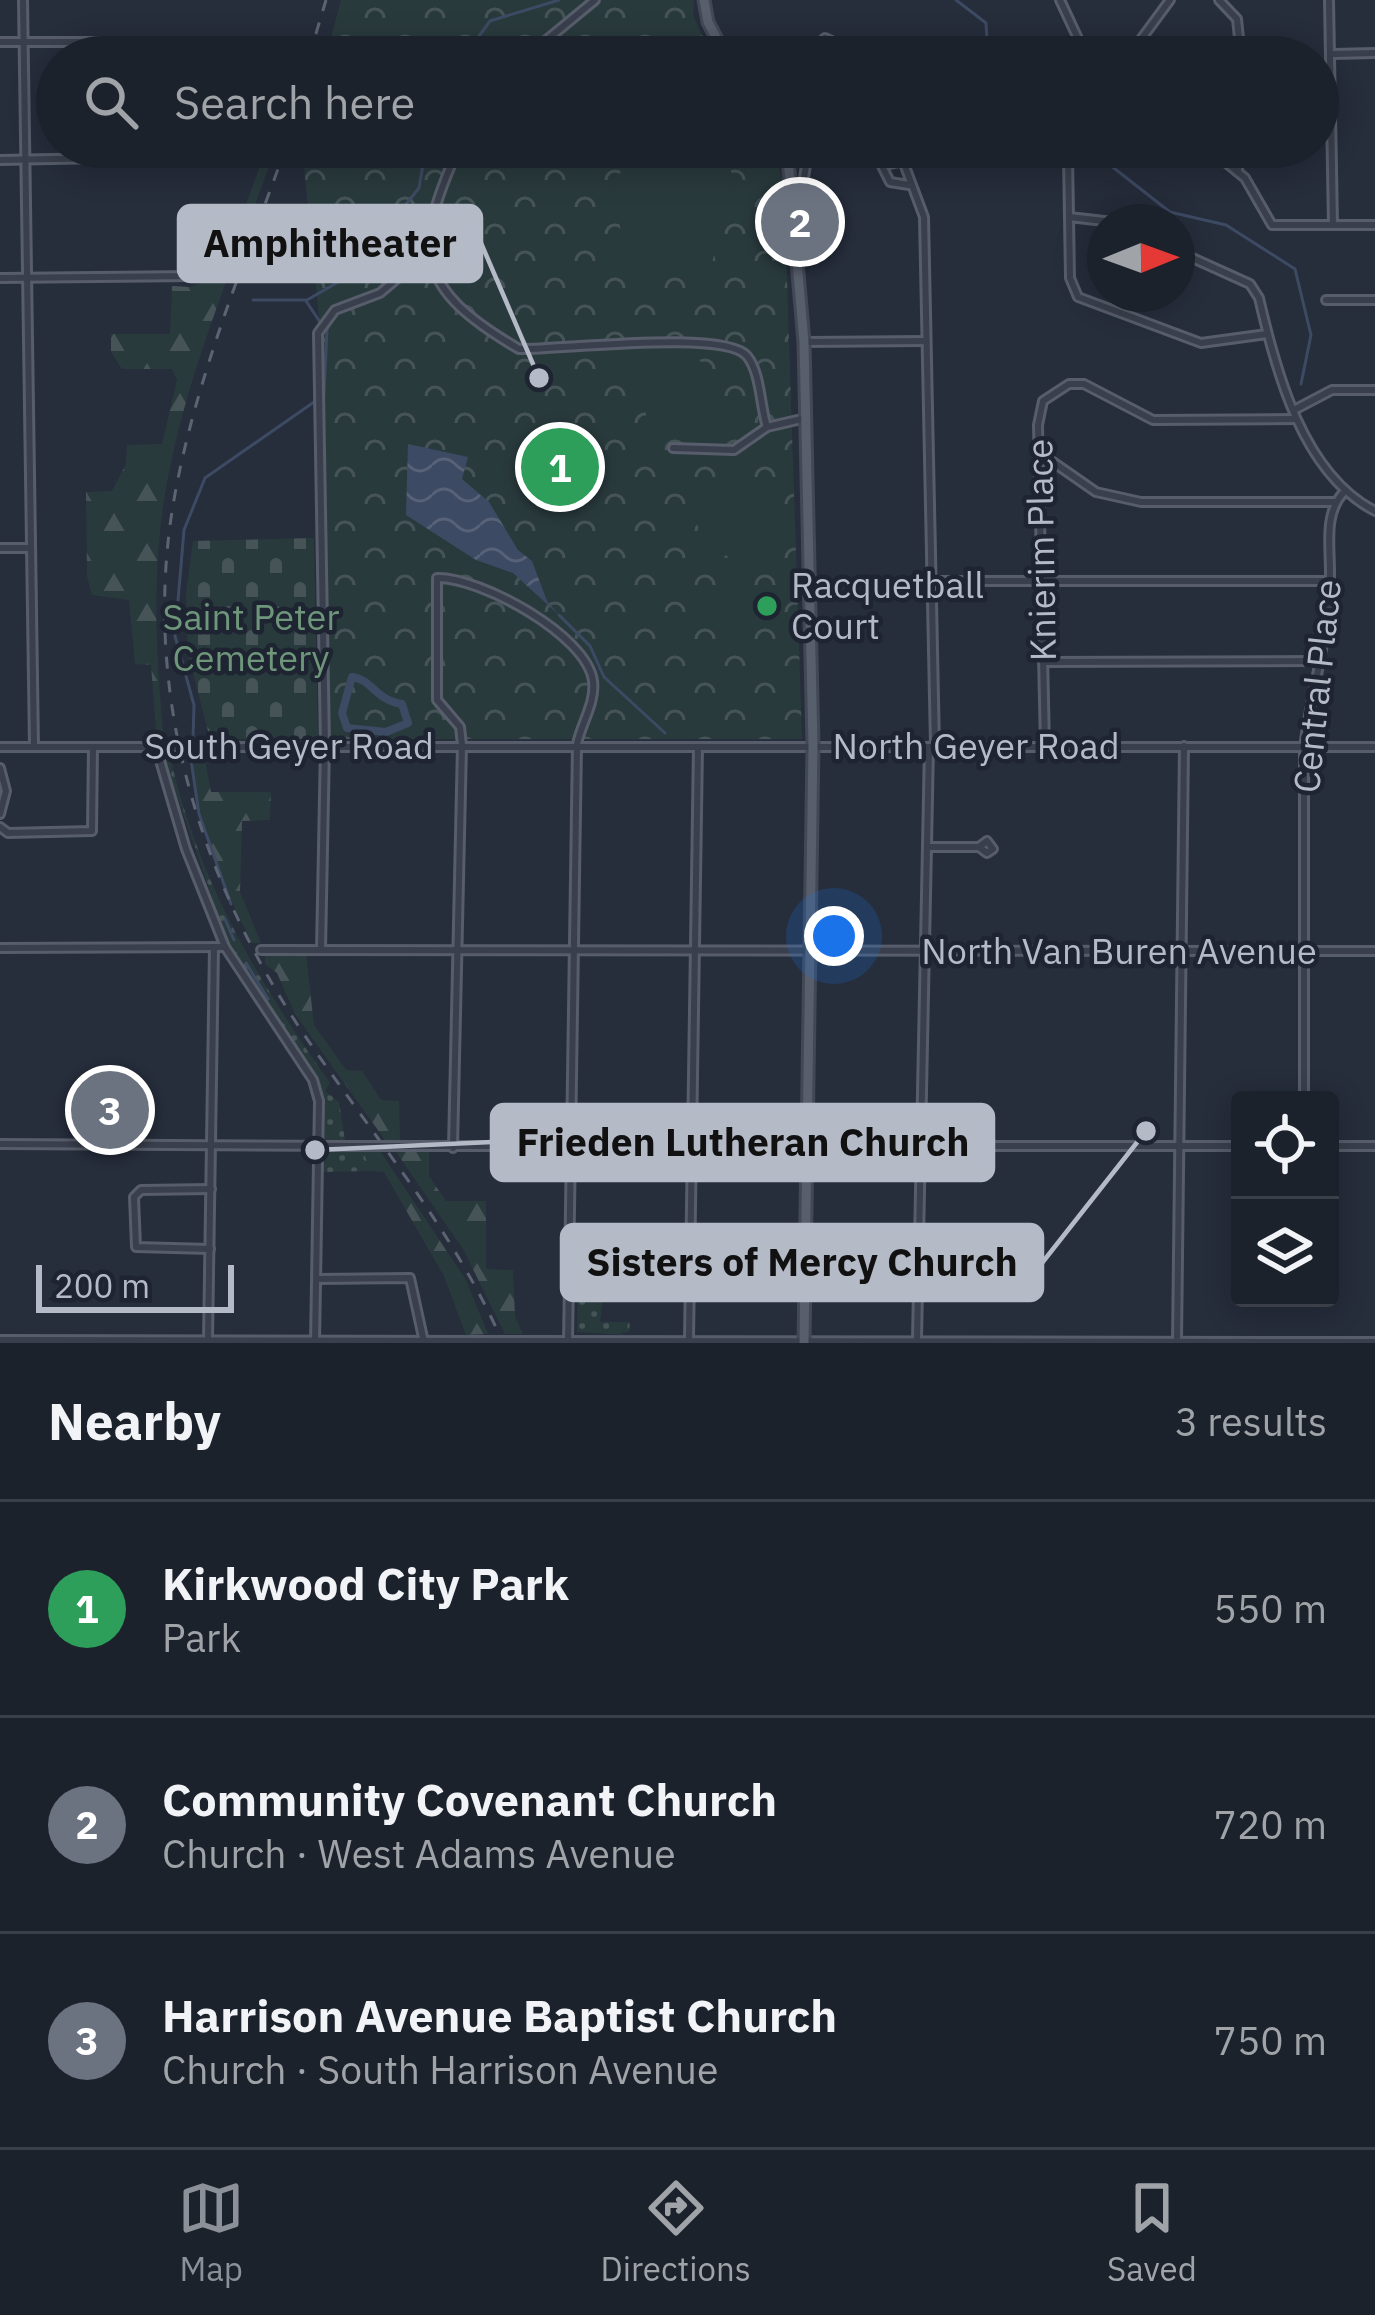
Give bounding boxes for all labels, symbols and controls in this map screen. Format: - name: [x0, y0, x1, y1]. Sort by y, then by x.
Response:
- search box: [36, 36, 1339, 168]
- icon: search: [78, 69, 144, 135]
- text: Search here: [174, 73, 415, 131]
- pin: 2: [761, 177, 839, 267]
- north arrow: [1087, 204, 1195, 312]
- callout: Amphitheater: [179, 206, 481, 281]
- text: Amphitheater: [203, 217, 457, 268]
- pin: 1: [521, 422, 599, 512]
- street label: Knierim Place: [1015, 438, 1066, 662]
- place label: Racquetball Court: [791, 561, 984, 649]
- street label: Central Place: [1282, 577, 1351, 795]
- park label: Saint Peter Cemetery: [162, 593, 340, 681]
- marker: Racquetball Court: [754, 593, 780, 619]
- street label: South Geyer Road: [144, 722, 434, 769]
- street label: North Geyer Road: [832, 722, 1120, 769]
- your location: [804, 906, 864, 966]
- street label: North Van Buren Avenue: [921, 927, 1317, 974]
- pin: 3: [71, 1065, 149, 1155]
- map controls: [1231, 1091, 1339, 1307]
- button: locate: [1231, 1091, 1339, 1199]
- callout: Frieden Lutheran Church: [492, 1105, 993, 1180]
- text: Frieden Lutheran Church: [516, 1116, 970, 1167]
- button: layers: [1231, 1199, 1339, 1307]
- callout: Sisters of Mercy Church: [562, 1225, 1042, 1300]
- text: Sisters of Mercy Church: [586, 1236, 1018, 1287]
- scale bar: [36, 1259, 234, 1312]
- text: 200 m: [54, 1264, 150, 1307]
- text: Nearby: [48, 1388, 221, 1454]
- text: 3 results: [1175, 1396, 1327, 1447]
- text: Kirkwood City Park: [162, 1554, 569, 1612]
- text: 1: [75, 1583, 99, 1634]
- text: 550 m: [1214, 1583, 1327, 1634]
- text: Park: [162, 1612, 241, 1663]
- text: Community Covenant Church: [162, 1770, 777, 1828]
- text: 2: [75, 1799, 99, 1850]
- text: 720 m: [1214, 1799, 1327, 1850]
- text: Church · West Adams Avenue: [162, 1828, 676, 1879]
- text: Harrison Avenue Baptist Church: [162, 1986, 837, 2044]
- text: 3: [75, 2015, 99, 2066]
- text: 750 m: [1214, 2015, 1327, 2066]
- text: Church · South Harrison Avenue: [162, 2044, 718, 2095]
- tab: Map: [178, 2175, 244, 2290]
- tab: Directions: [601, 2175, 751, 2290]
- tab: Saved: [1107, 2175, 1197, 2290]

